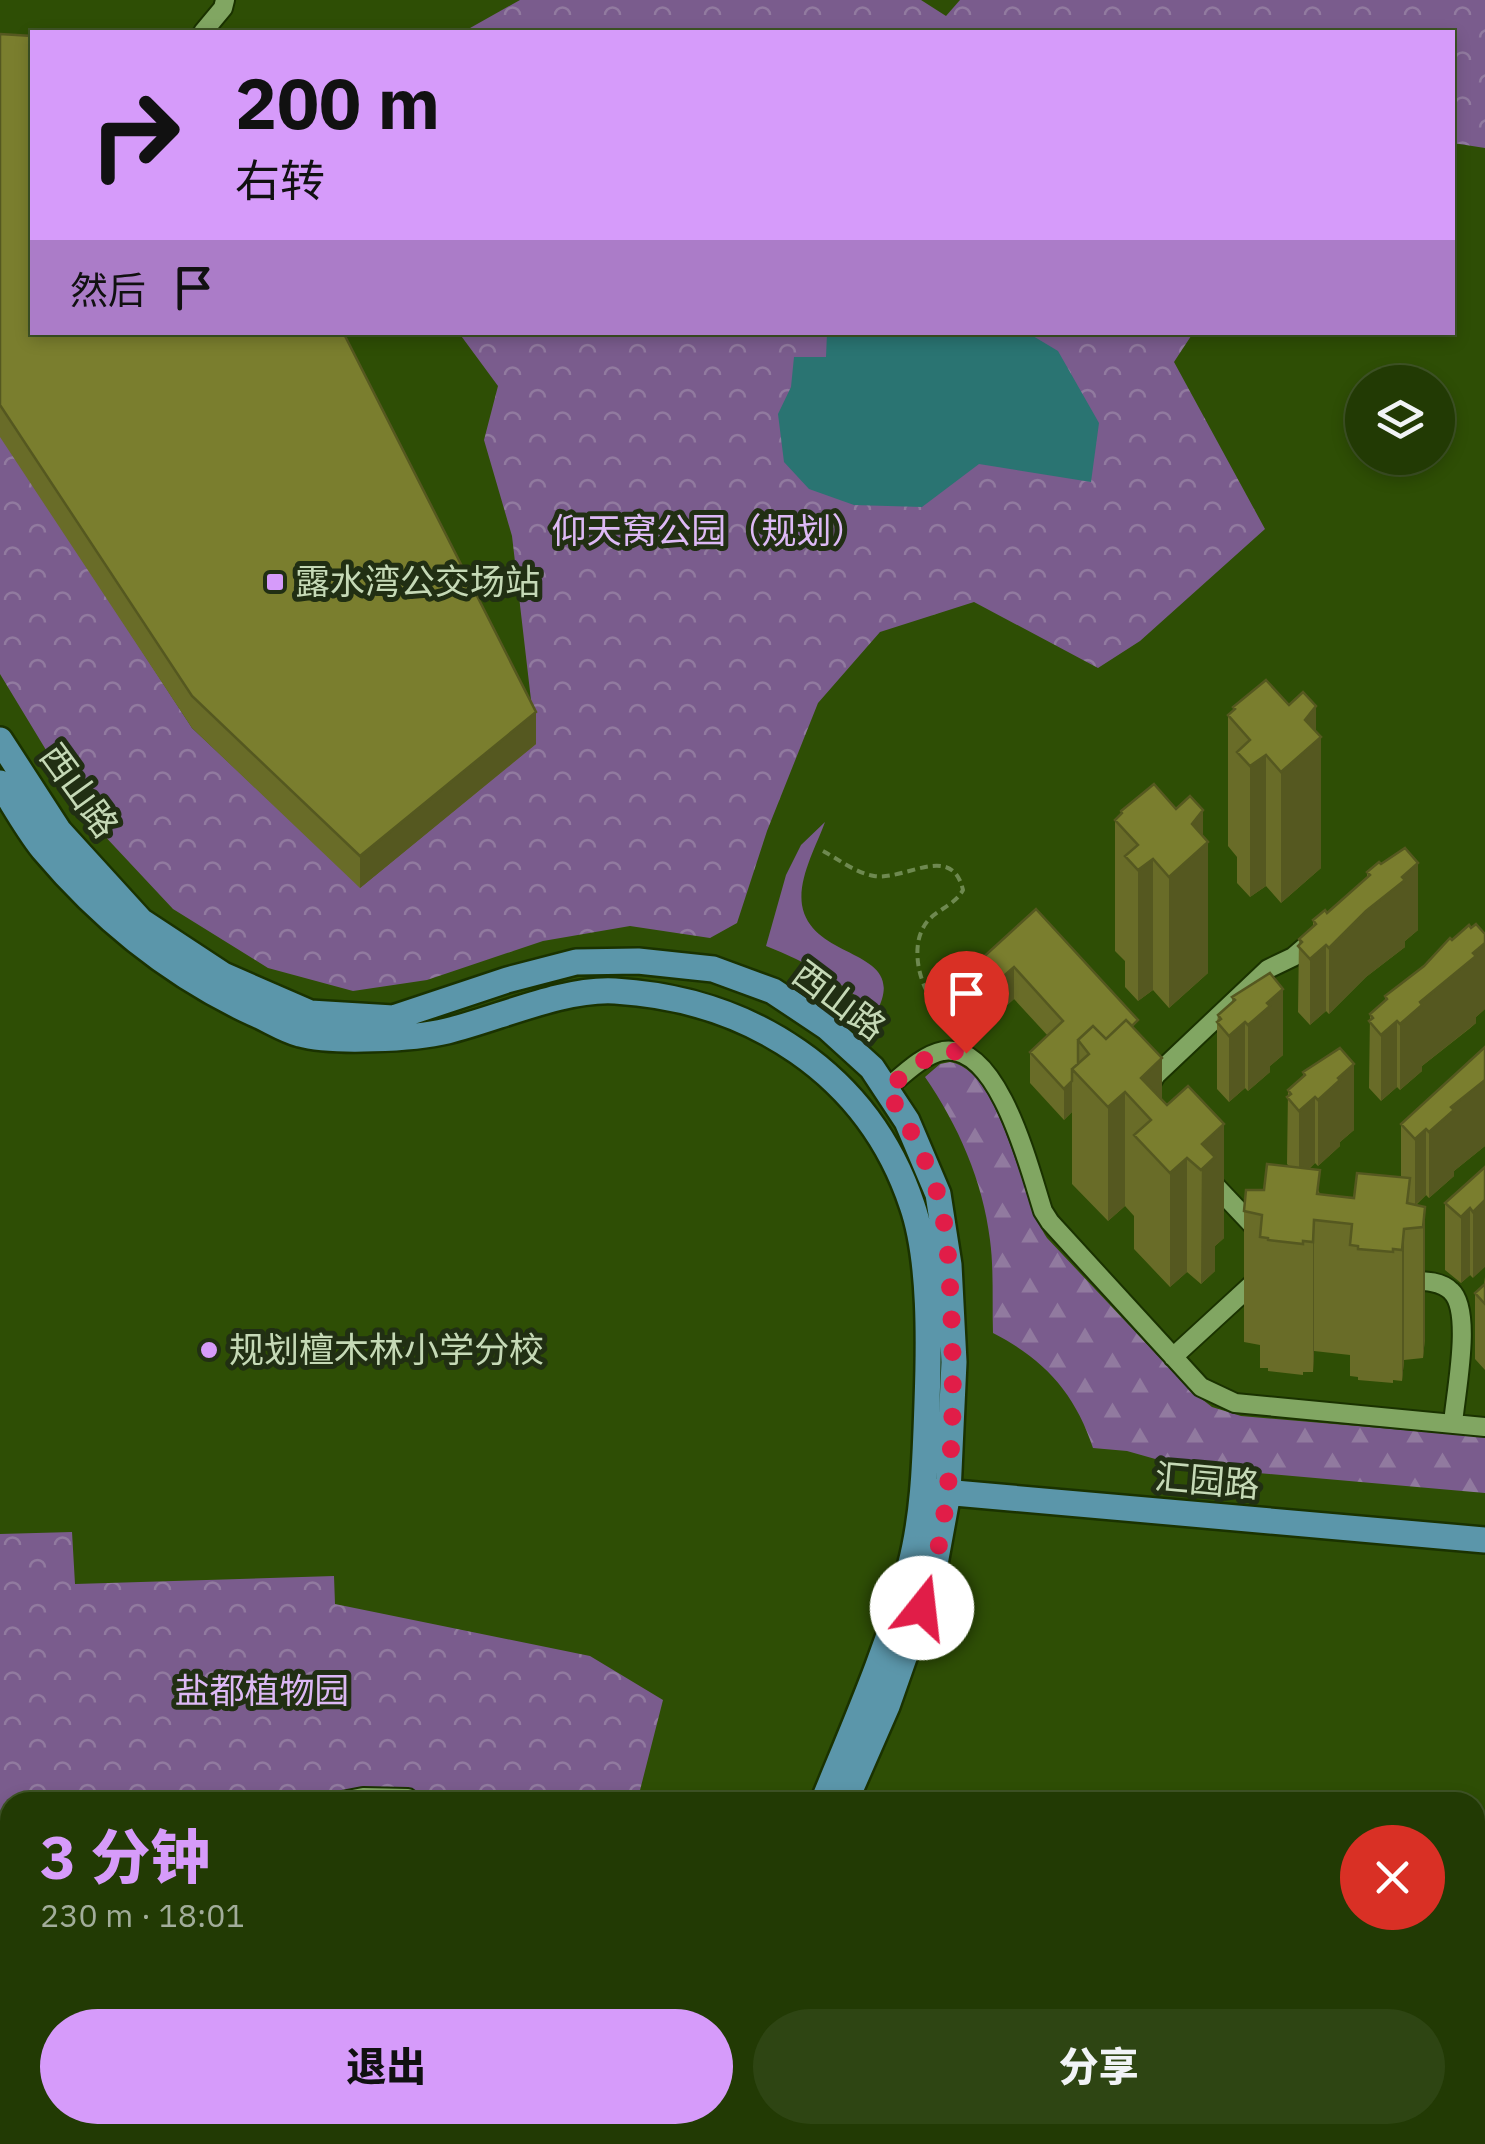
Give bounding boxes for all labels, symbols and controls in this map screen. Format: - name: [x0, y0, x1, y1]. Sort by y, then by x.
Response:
- text: 200 m: [235, 57, 440, 148]
- icon: right: [70, 70, 200, 200]
- text: 右转: [235, 151, 325, 209]
- icon: arrive: [166, 260, 221, 315]
- text: 然后: [70, 265, 146, 314]
- map controls: [1345, 365, 1455, 475]
- button: layers: [1345, 365, 1455, 475]
- park label: 仰天窝公园（规划）: [551, 507, 867, 553]
- place label: 露水湾公交场站: [295, 558, 540, 604]
- marker: 露水湾公交场站: [264, 571, 286, 593]
- street label: 西山路: [30, 734, 129, 846]
- street label: 西山路: [784, 950, 895, 1050]
- pin: [924, 951, 1009, 1054]
- icon: arrive: [939, 966, 994, 1021]
- place label: 规划檀木林小学分校: [229, 1326, 544, 1372]
- marker: 规划檀木林小学分校: [198, 1339, 220, 1361]
- street label: 汇园路: [1153, 1453, 1261, 1507]
- position arrow: [870, 1556, 974, 1660]
- park label: 盐都植物园: [174, 1667, 350, 1713]
- text: 3 分钟: [40, 1817, 210, 1896]
- button: close: [1340, 1825, 1445, 1930]
- text: 230 m · 18:01: [40, 1894, 245, 1936]
- button: 退出: [40, 2009, 733, 2124]
- button: 分享: [753, 2009, 1445, 2124]

